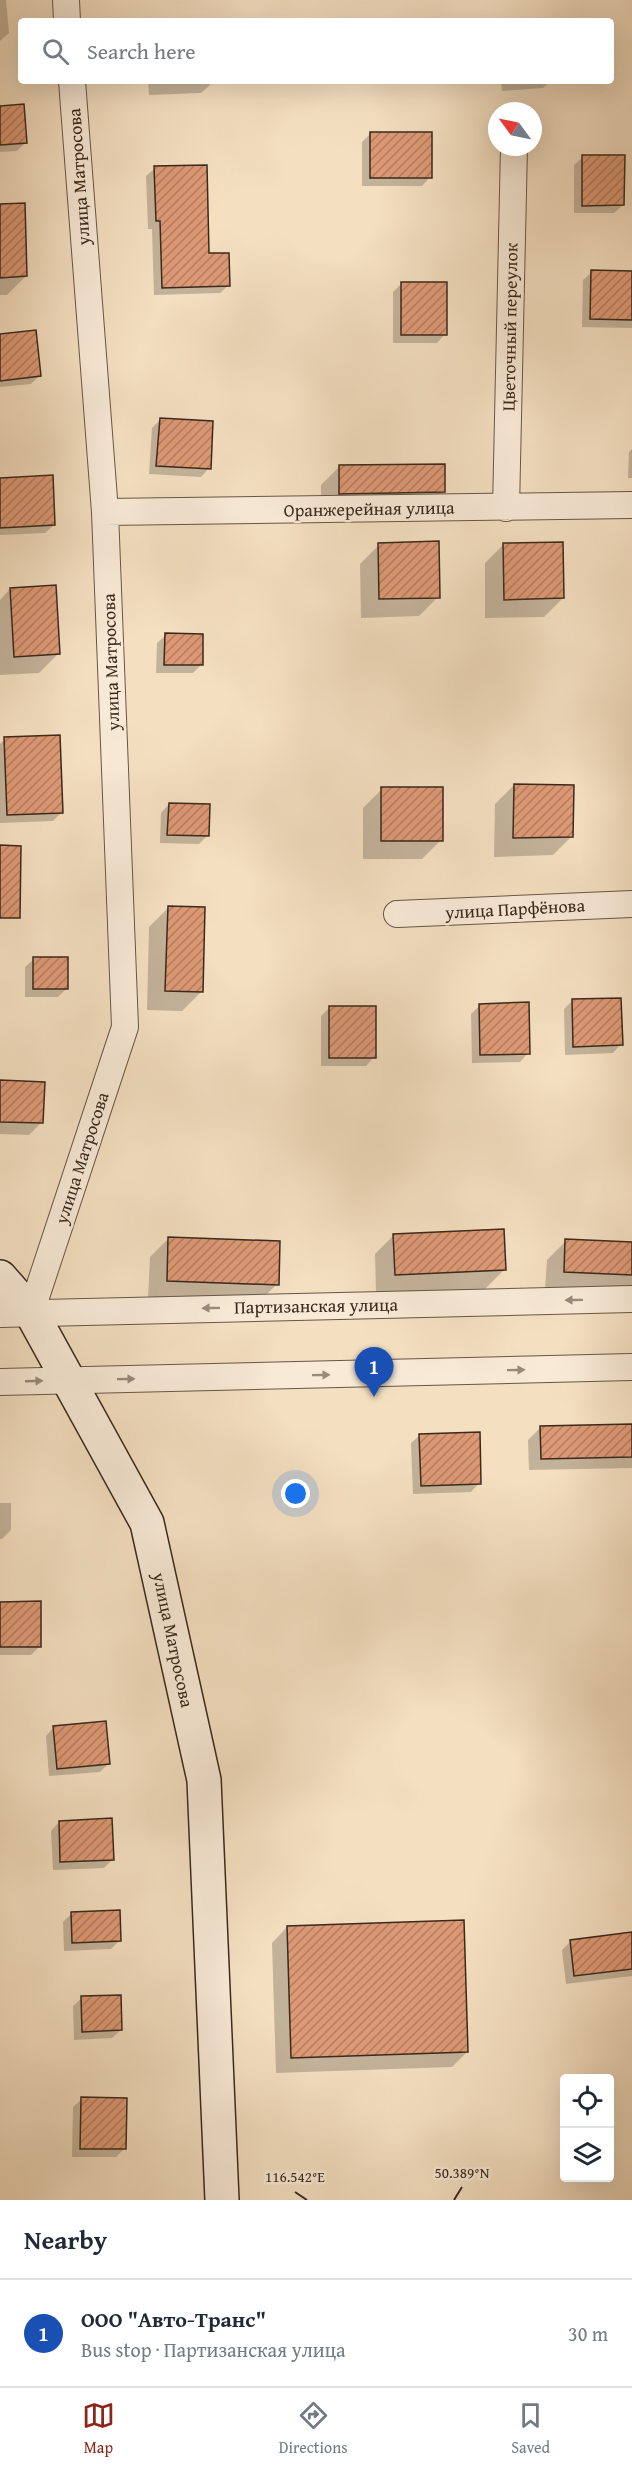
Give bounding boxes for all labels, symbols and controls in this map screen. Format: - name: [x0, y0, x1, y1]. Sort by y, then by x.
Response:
- search box: [18, 18, 614, 84]
- icon: search: [39, 35, 72, 68]
- text: Search here: [87, 35, 196, 67]
- north arrow: [488, 102, 542, 156]
- street label: улица Матросова: [60, 107, 97, 247]
- street label: Цветочный переулок: [495, 242, 524, 411]
- street label: Оранжерейная улица: [283, 494, 455, 523]
- street label: улица Матросова: [95, 592, 126, 732]
- street label: улица Парфёнова: [443, 891, 586, 926]
- street label: улица Матросова: [47, 1088, 116, 1228]
- street label: Партизанская улица: [234, 1291, 399, 1320]
- one-way arrow: [564, 1295, 583, 1305]
- one-way arrow: [201, 1304, 220, 1313]
- pin: 1: [354, 1348, 394, 1397]
- one-way arrow: [506, 1365, 525, 1375]
- one-way arrow: [312, 1370, 331, 1379]
- one-way arrow: [117, 1374, 136, 1384]
- one-way arrow: [24, 1377, 43, 1386]
- your location: [281, 1479, 310, 1508]
- street label: улица Матросова: [146, 1569, 201, 1710]
- map controls: [560, 2074, 614, 2182]
- button: locate: [560, 2074, 614, 2128]
- button: layers: [560, 2128, 614, 2182]
- text: 50.389°N: [435, 2162, 490, 2183]
- text: 116.542°E: [265, 2166, 325, 2187]
- text: Nearby: [24, 2220, 107, 2259]
- text: ООО "Авто-Транс": [81, 2303, 266, 2335]
- text: 1: [38, 2319, 49, 2348]
- text: 30 m: [568, 2319, 608, 2348]
- text: Bus stop · Партизанская улица: [81, 2335, 346, 2364]
- tab: Map: [82, 2399, 115, 2459]
- tab: Directions: [279, 2399, 348, 2459]
- tab: Saved: [511, 2399, 550, 2459]

